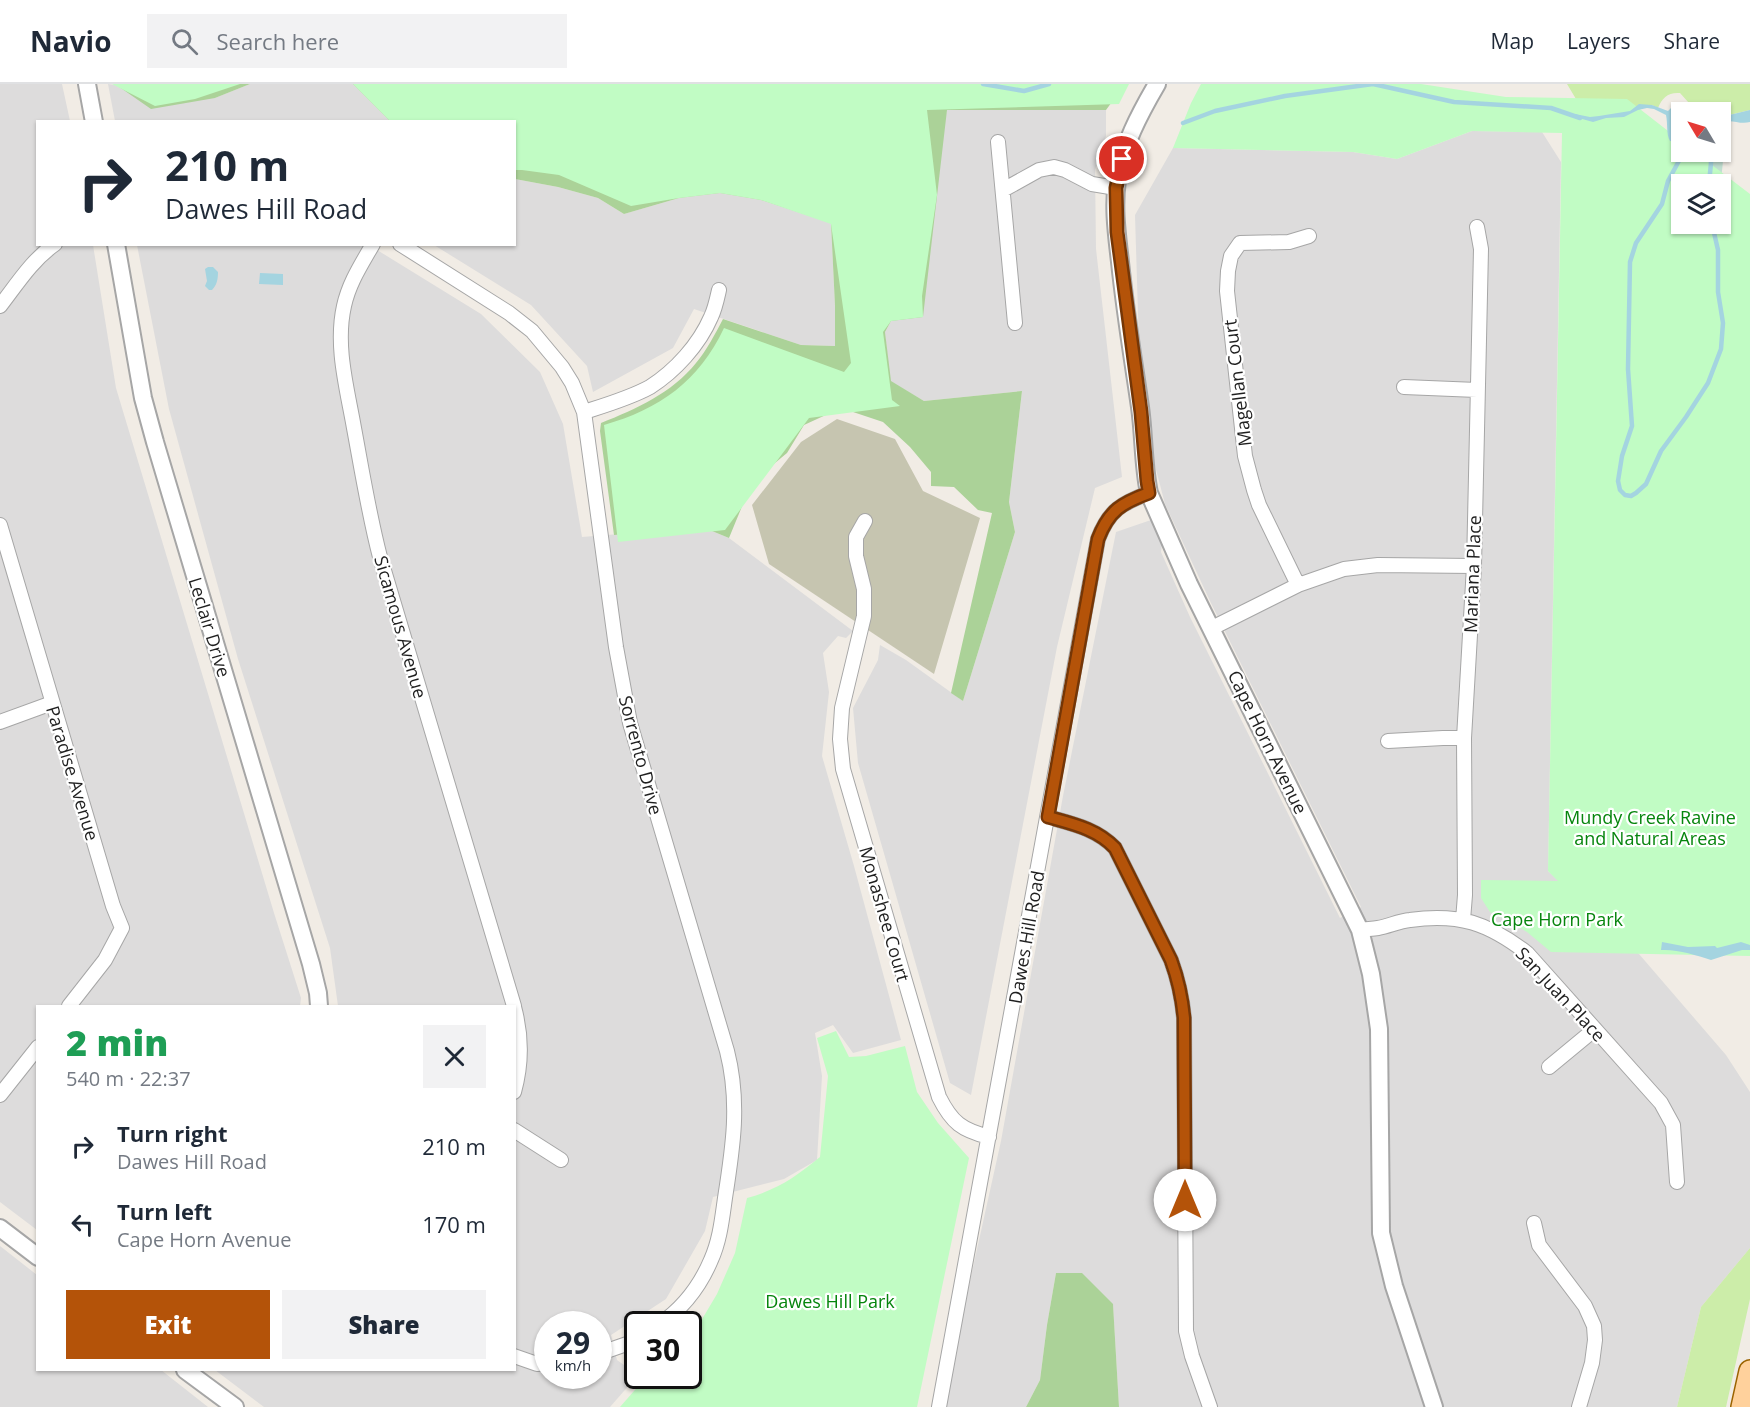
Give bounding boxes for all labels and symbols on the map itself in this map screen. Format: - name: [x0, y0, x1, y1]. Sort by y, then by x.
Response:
- north arrow: [1671, 102, 1731, 162]
- pin: [1096, 133, 1147, 184]
- street label: Magellan Court: [1217, 318, 1257, 448]
- street label: Mariana Place: [1458, 515, 1486, 633]
- street label: Sicamous Avenue: [369, 553, 433, 701]
- street label: Leclair Drive: [183, 574, 237, 680]
- street label: Cape Horn Avenue: [1223, 666, 1313, 818]
- street label: Sorrento Drive: [614, 693, 668, 817]
- street label: Paradise Avenue: [41, 703, 105, 843]
- park label: Mundy Creek Ravine and Natural Areas: [1564, 805, 1736, 850]
- street label: Monashee Court: [854, 844, 916, 984]
- street label: Dawes Hill Road: [1002, 868, 1050, 1006]
- park label: Cape Horn Park: [1491, 907, 1624, 931]
- street label: San Juan Place: [1511, 941, 1611, 1047]
- position arrow: [1153, 1168, 1217, 1232]
- park label: Dawes Hill Park: [765, 1289, 895, 1313]
- speed limit sign: 30: [624, 1311, 702, 1389]

